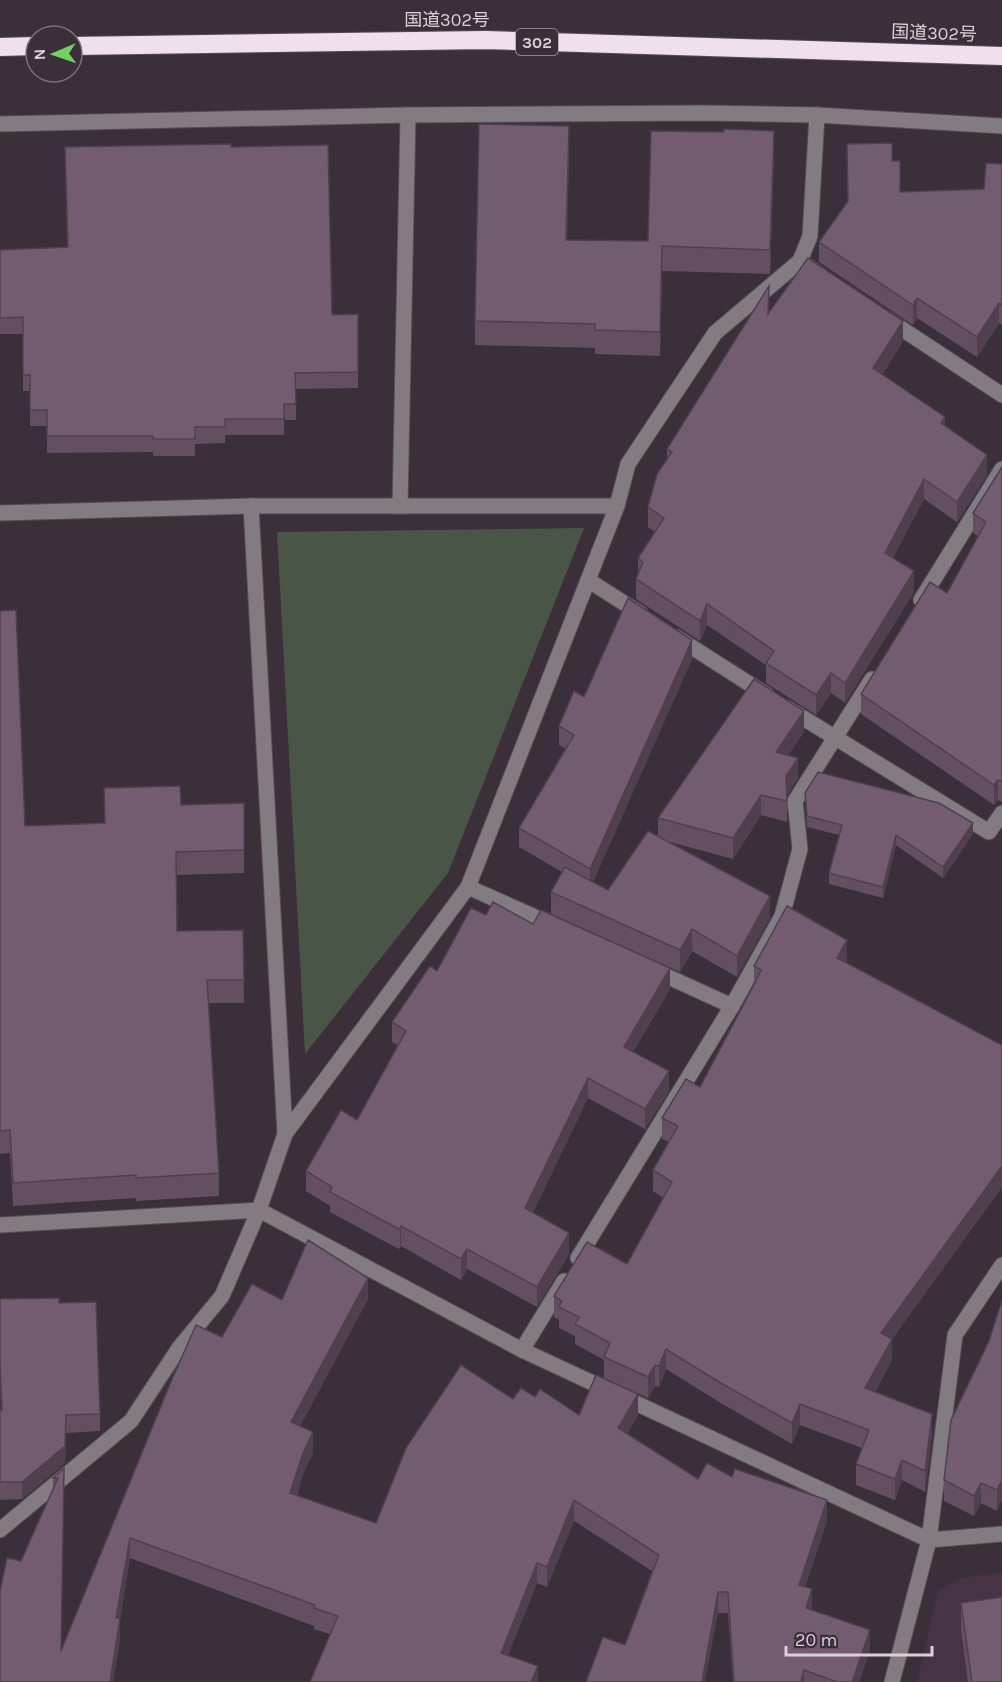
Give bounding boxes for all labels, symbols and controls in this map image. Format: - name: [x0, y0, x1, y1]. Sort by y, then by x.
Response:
- street label: 国道302号: [404, 9, 490, 31]
- street label: 国道302号: [891, 21, 977, 45]
- north arrow: [24, 24, 84, 84]
- road number: 302: [516, 29, 558, 55]
- text: N: [30, 48, 49, 61]
- scale bar: [786, 1619, 932, 1657]
- text: 20 m: [795, 1629, 837, 1651]

